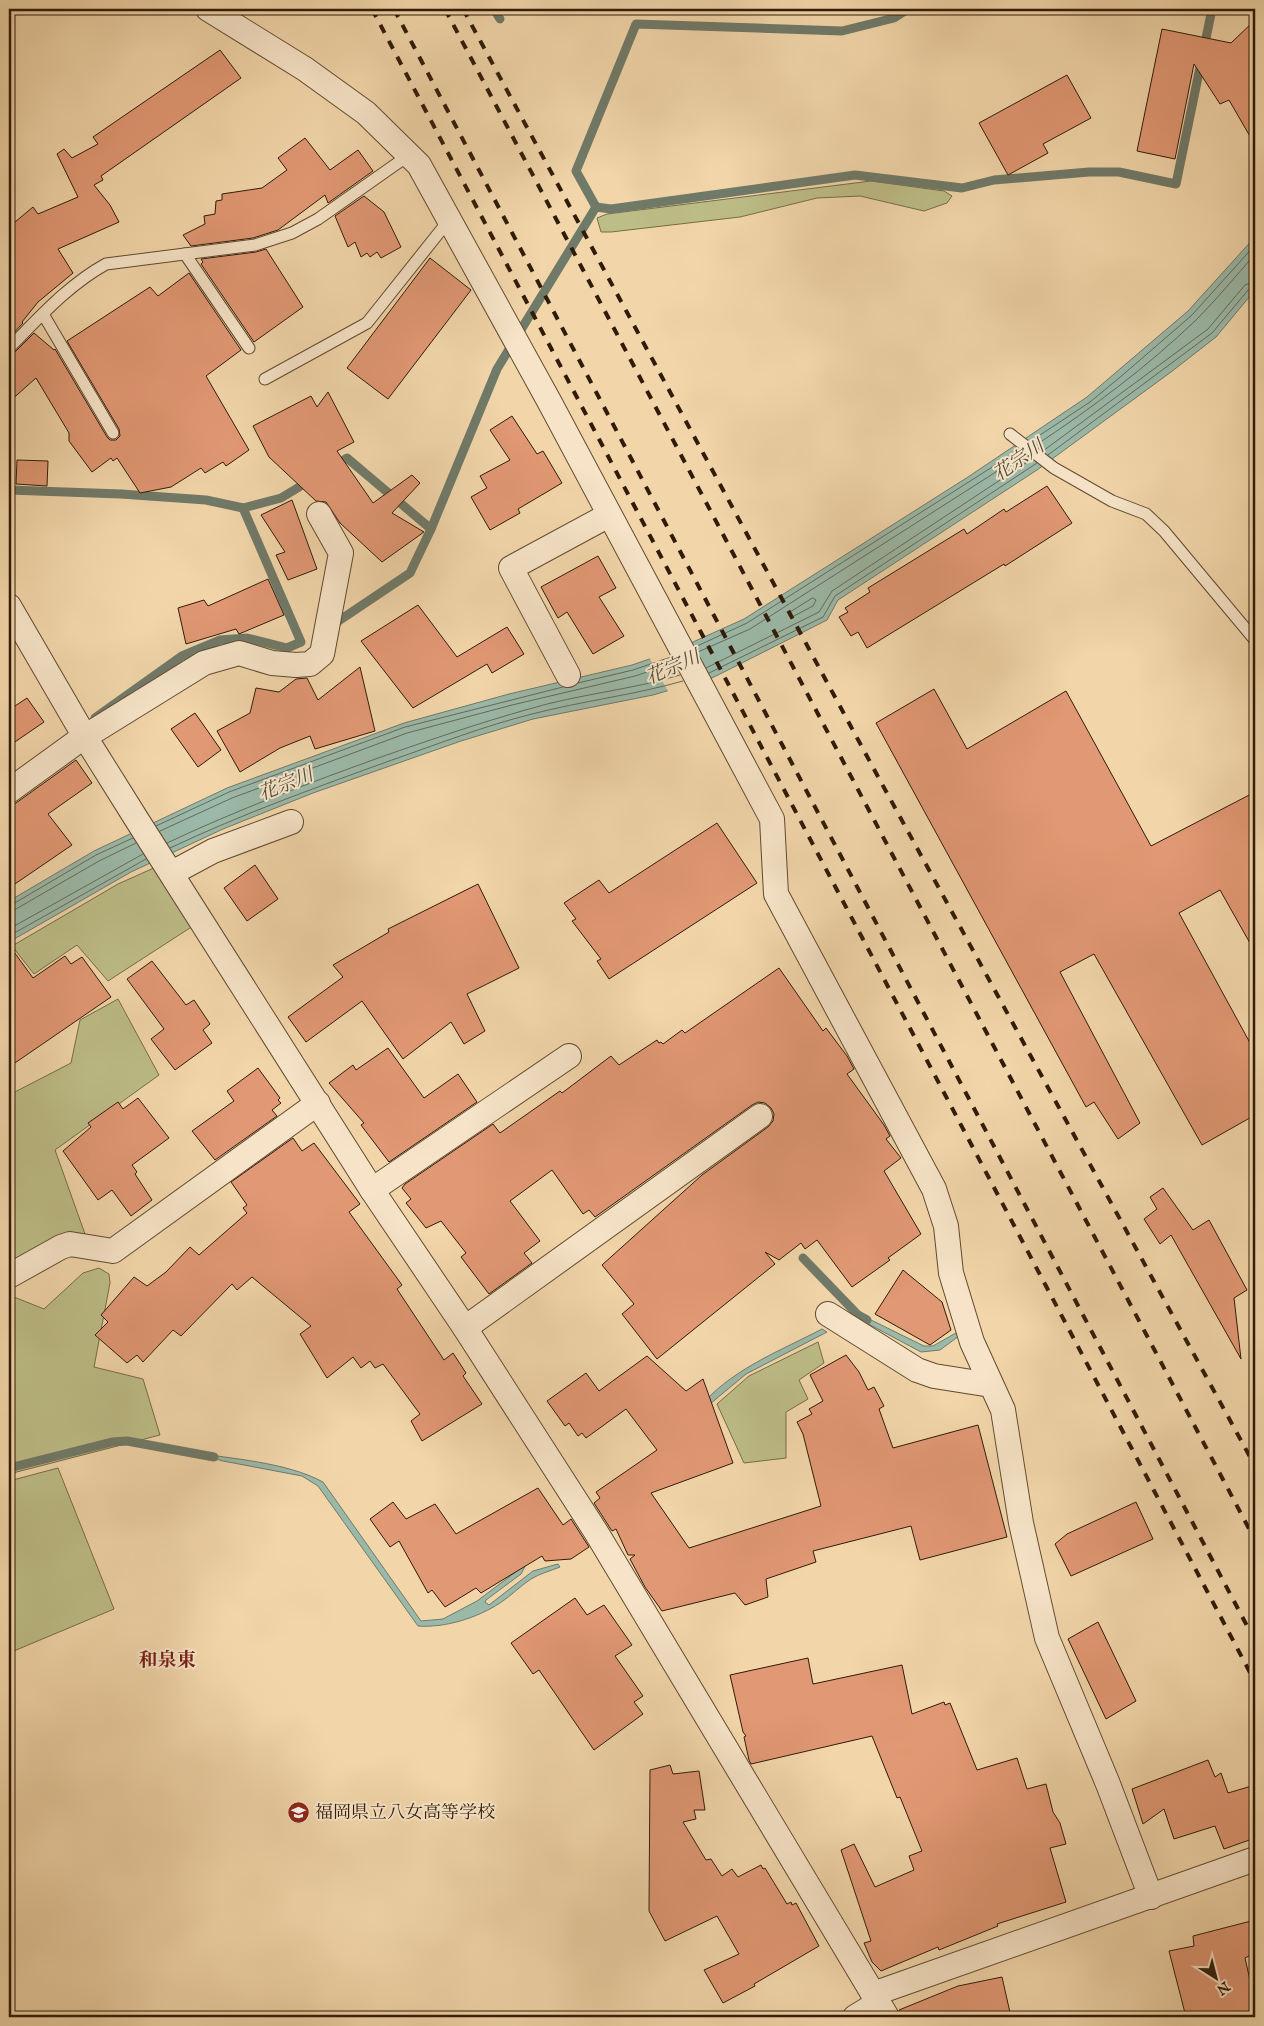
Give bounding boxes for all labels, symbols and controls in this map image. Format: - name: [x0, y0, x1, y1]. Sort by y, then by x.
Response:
- water label: 花宗川: [989, 434, 1051, 487]
- water label: 花宗川: [642, 645, 706, 691]
- water label: 花宗川: [255, 762, 319, 807]
- district label: 和泉東: [138, 1649, 196, 1673]
- school or university icon: 福岡県立八女高等学校: [287, 1801, 311, 1825]
- place label: 福岡県立八女高等学校: [315, 1802, 495, 1825]
- north arrow: [1192, 1954, 1242, 2004]
- text: N: [1213, 1976, 1234, 1999]

